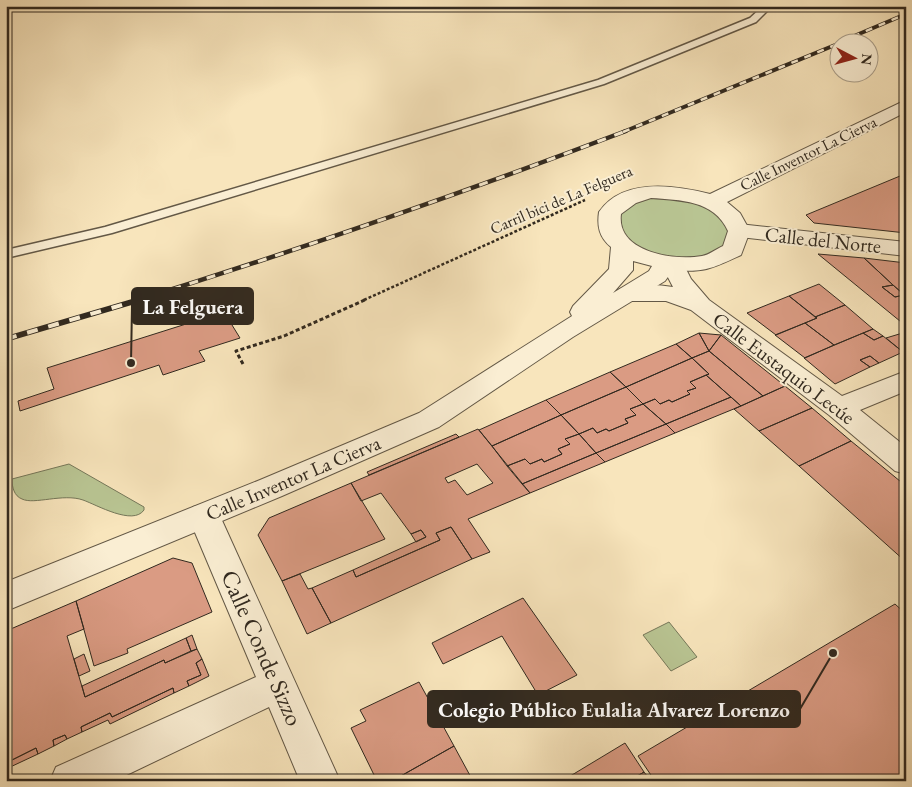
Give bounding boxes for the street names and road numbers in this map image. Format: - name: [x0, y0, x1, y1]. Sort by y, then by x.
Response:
- street label: Calle Inventor La Cierva: [736, 111, 881, 196]
- street label: Carril bici de La Felguera: [487, 160, 636, 239]
- street label: Calle del Norte: [764, 221, 883, 259]
- street label: Calle Eustaquio Lecúe: [708, 306, 861, 430]
- street label: Calle Inventor La Cierva: [202, 429, 384, 527]
- street label: Calle Conde Sizzo: [214, 565, 311, 731]

